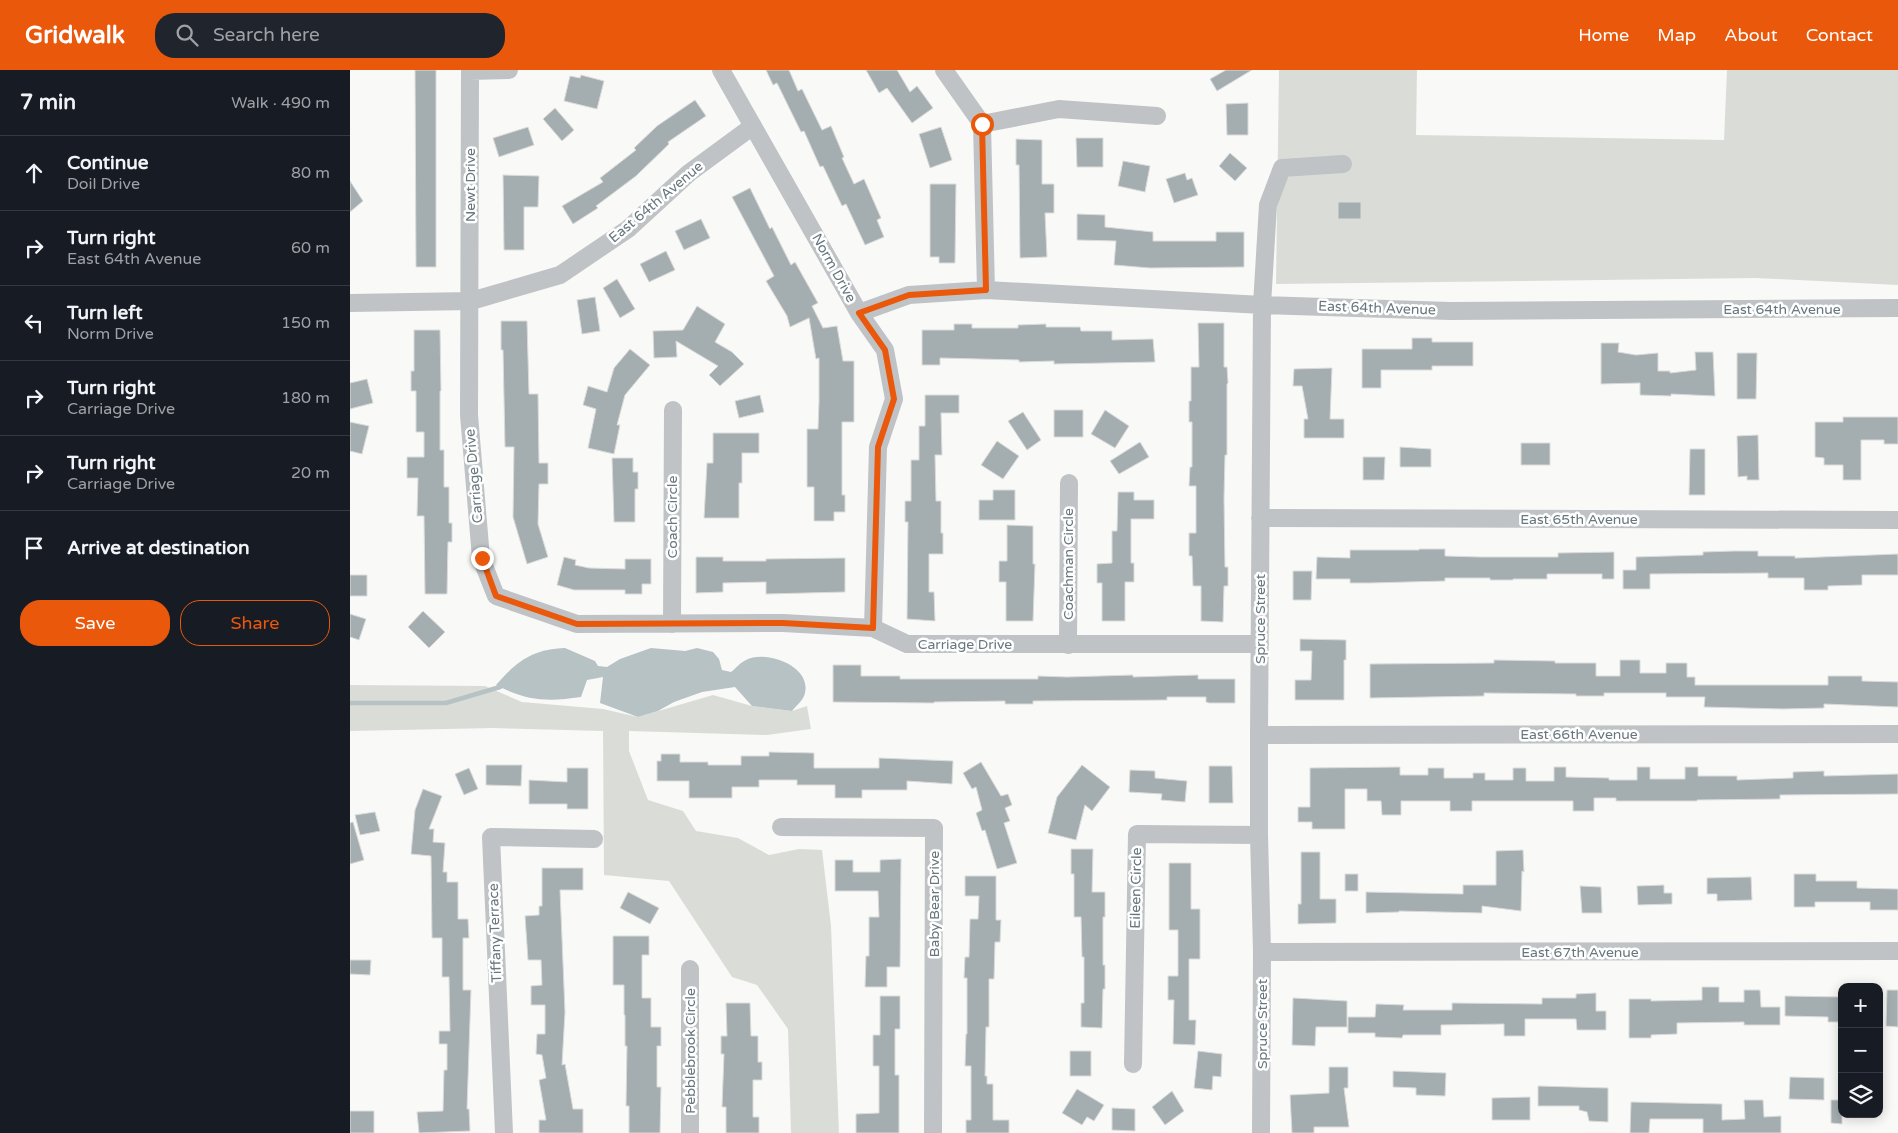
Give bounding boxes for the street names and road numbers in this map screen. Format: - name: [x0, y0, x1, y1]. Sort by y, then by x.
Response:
- street label: Newt Drive: [462, 148, 479, 222]
- street label: East 64th Avenue: [606, 158, 707, 246]
- street label: Norm Drive: [808, 231, 860, 305]
- street label: East 64th Avenue: [1318, 297, 1436, 319]
- street label: East 64th Avenue: [1723, 301, 1841, 318]
- street label: Carriage Drive: [461, 428, 487, 524]
- street label: Coach Circle: [664, 476, 681, 558]
- street label: Coachman Circle: [1060, 508, 1077, 620]
- street label: East 65th Avenue: [1520, 511, 1638, 528]
- street label: Spruce Street: [1252, 573, 1269, 664]
- street label: Carriage Drive: [918, 636, 1012, 653]
- street label: East 66th Avenue: [1520, 726, 1638, 743]
- street label: Eileen Circle: [1127, 847, 1145, 929]
- street label: Baby Bear Drive: [926, 851, 943, 957]
- street label: Tiffany Terrace: [485, 883, 505, 983]
- street label: East 67th Avenue: [1521, 944, 1639, 961]
- street label: Spruce Street: [1254, 978, 1271, 1069]
- street label: Pebblebrook Circle: [682, 988, 699, 1114]

